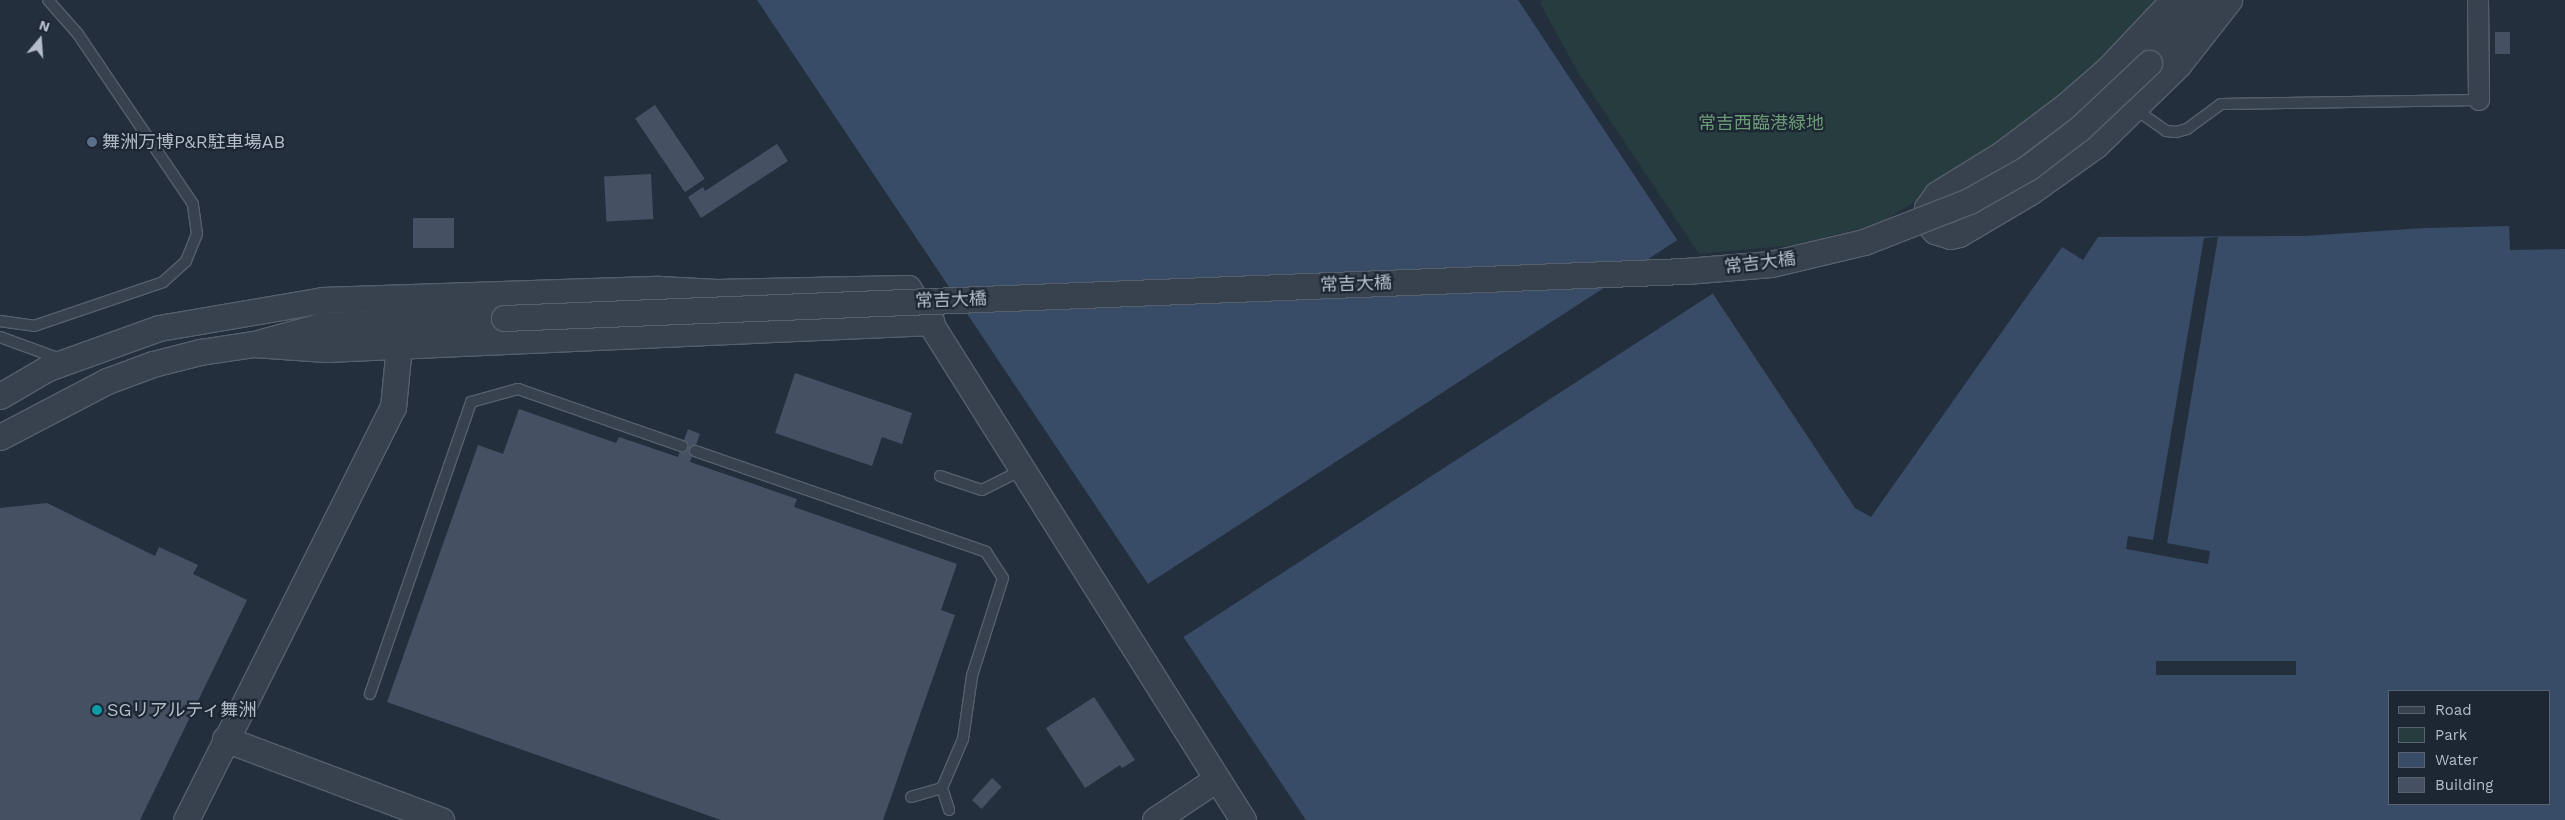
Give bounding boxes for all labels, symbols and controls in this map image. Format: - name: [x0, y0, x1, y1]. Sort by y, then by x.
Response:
- north arrow: [15, 15, 65, 65]
- text: N: [37, 17, 52, 35]
- park label: 常吉西臨港緑地: [1698, 112, 1824, 134]
- place label: 舞洲万博P&R駐車場AB: [102, 131, 285, 153]
- marker: 舞洲万博P&R駐車場AB: [86, 136, 98, 148]
- street label: 常吉大橋: [1723, 248, 1797, 278]
- street label: 常吉大橋: [1320, 272, 1392, 296]
- street label: 常吉大橋: [915, 288, 987, 312]
- legend: [2388, 690, 2550, 805]
- place label: SGリアルティ舞洲: [107, 699, 258, 721]
- text: Road: [2435, 701, 2472, 719]
- marker: SGリアルティ舞洲: [91, 704, 103, 716]
- text: Park: [2435, 726, 2467, 744]
- text: Water: [2435, 751, 2478, 769]
- text: Building: [2435, 776, 2493, 794]

